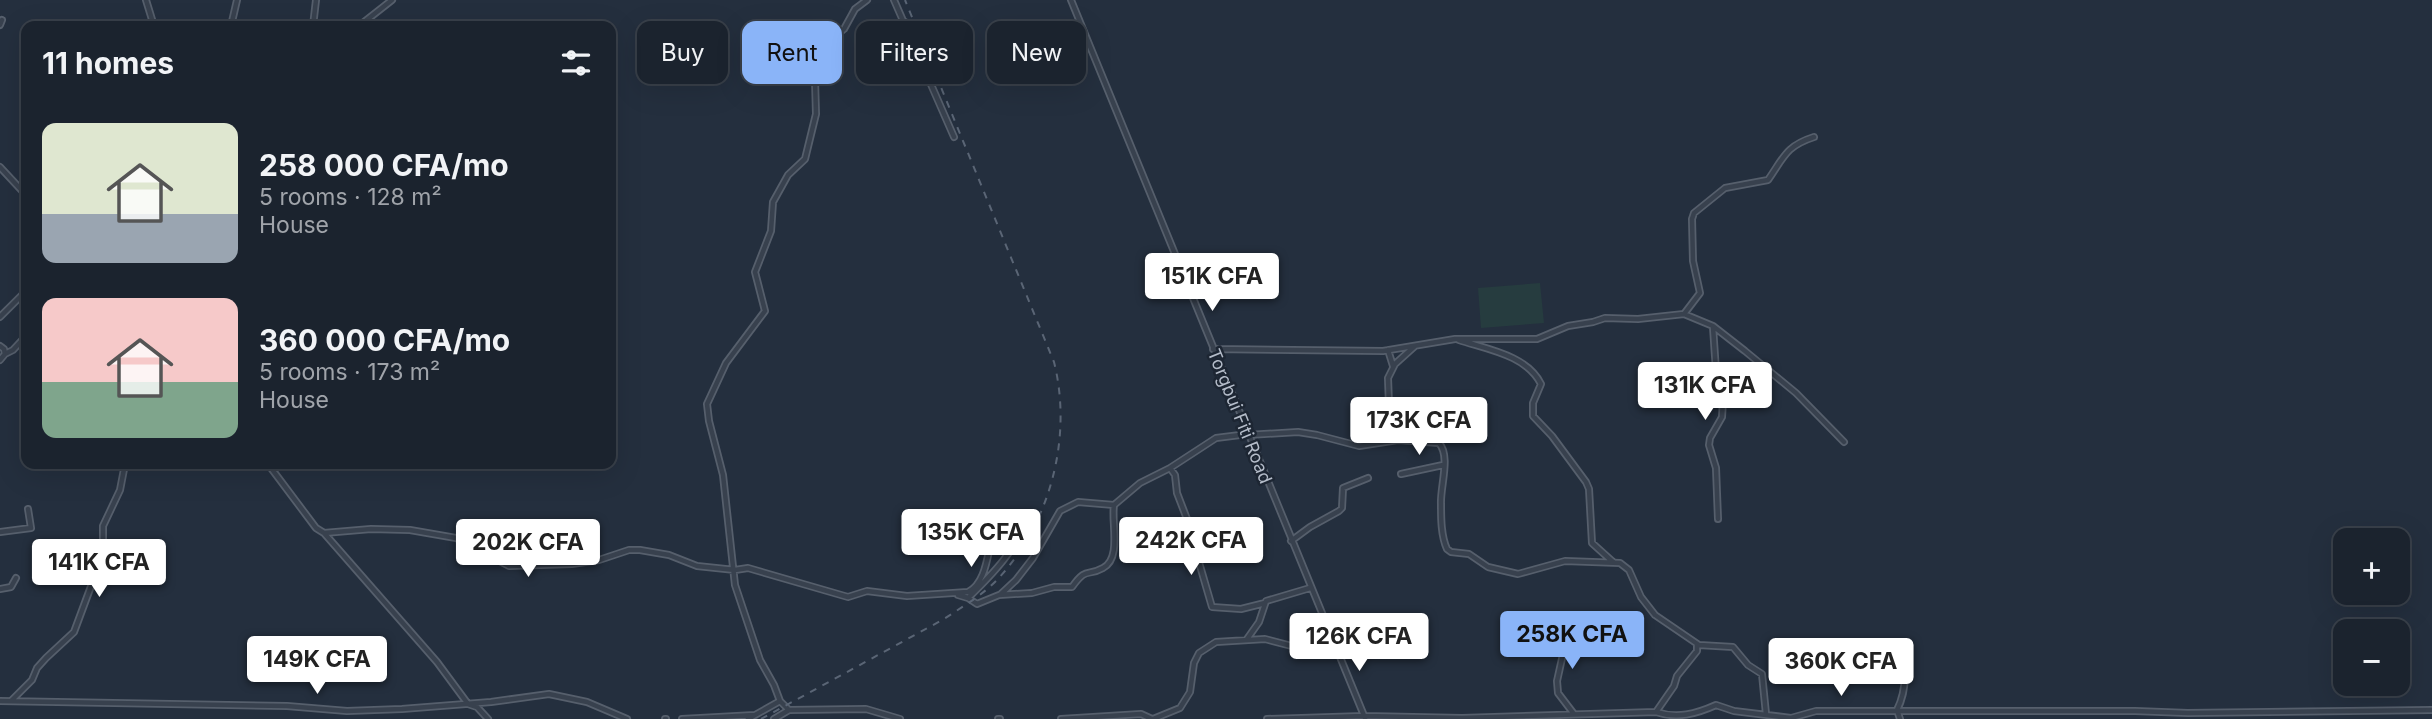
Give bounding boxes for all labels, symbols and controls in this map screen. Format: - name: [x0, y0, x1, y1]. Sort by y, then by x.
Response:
- chip: Buy: [637, 21, 728, 84]
- chip: Rent: [742, 21, 842, 84]
- chip: Filters: [856, 21, 973, 84]
- chip: New: [987, 21, 1086, 84]
- icon: filters: [557, 44, 595, 82]
- text: 11 homes: [42, 45, 174, 81]
- text: 258 000 CFA/mo: [259, 147, 509, 183]
- icon: home: [98, 151, 182, 235]
- text: 5 rooms · 128 m²: [259, 183, 442, 211]
- text: House: [259, 211, 329, 239]
- pin: 151K CFA: [1140, 254, 1284, 313]
- text: 151K CFA: [1161, 262, 1263, 290]
- text: 360 000 CFA/mo: [259, 322, 510, 358]
- icon: home: [98, 326, 182, 410]
- street label: Torgbui Fiti Road: [1203, 346, 1277, 486]
- text: 5 rooms · 173 m²: [259, 358, 440, 386]
- pin: 131K CFA: [1633, 362, 1777, 422]
- text: 131K CFA: [1654, 371, 1756, 399]
- text: House: [259, 386, 329, 414]
- pin: 173K CFA: [1347, 398, 1491, 457]
- text: 173K CFA: [1366, 406, 1472, 434]
- pin: 135K CFA: [899, 510, 1043, 569]
- text: 135K CFA: [917, 518, 1025, 546]
- pin: 242K CFA: [1119, 518, 1263, 577]
- pin: 202K CFA: [456, 520, 600, 579]
- text: 242K CFA: [1135, 526, 1247, 554]
- text: 202K CFA: [472, 528, 584, 556]
- map controls: [2333, 528, 2410, 696]
- button: +: [2333, 528, 2410, 605]
- pin: 141K CFA: [27, 540, 171, 599]
- text: 141K CFA: [48, 548, 150, 576]
- pin: 258K CFA: [1500, 612, 1644, 671]
- pin: 126K CFA: [1287, 614, 1431, 673]
- button: −: [2333, 619, 2410, 696]
- text: 258K CFA: [1516, 620, 1628, 648]
- text: 126K CFA: [1306, 622, 1412, 650]
- pin: 149K CFA: [245, 636, 389, 696]
- pin: 360K CFA: [1769, 638, 1913, 698]
- text: 149K CFA: [263, 645, 371, 673]
- text: 360K CFA: [1785, 647, 1897, 675]

